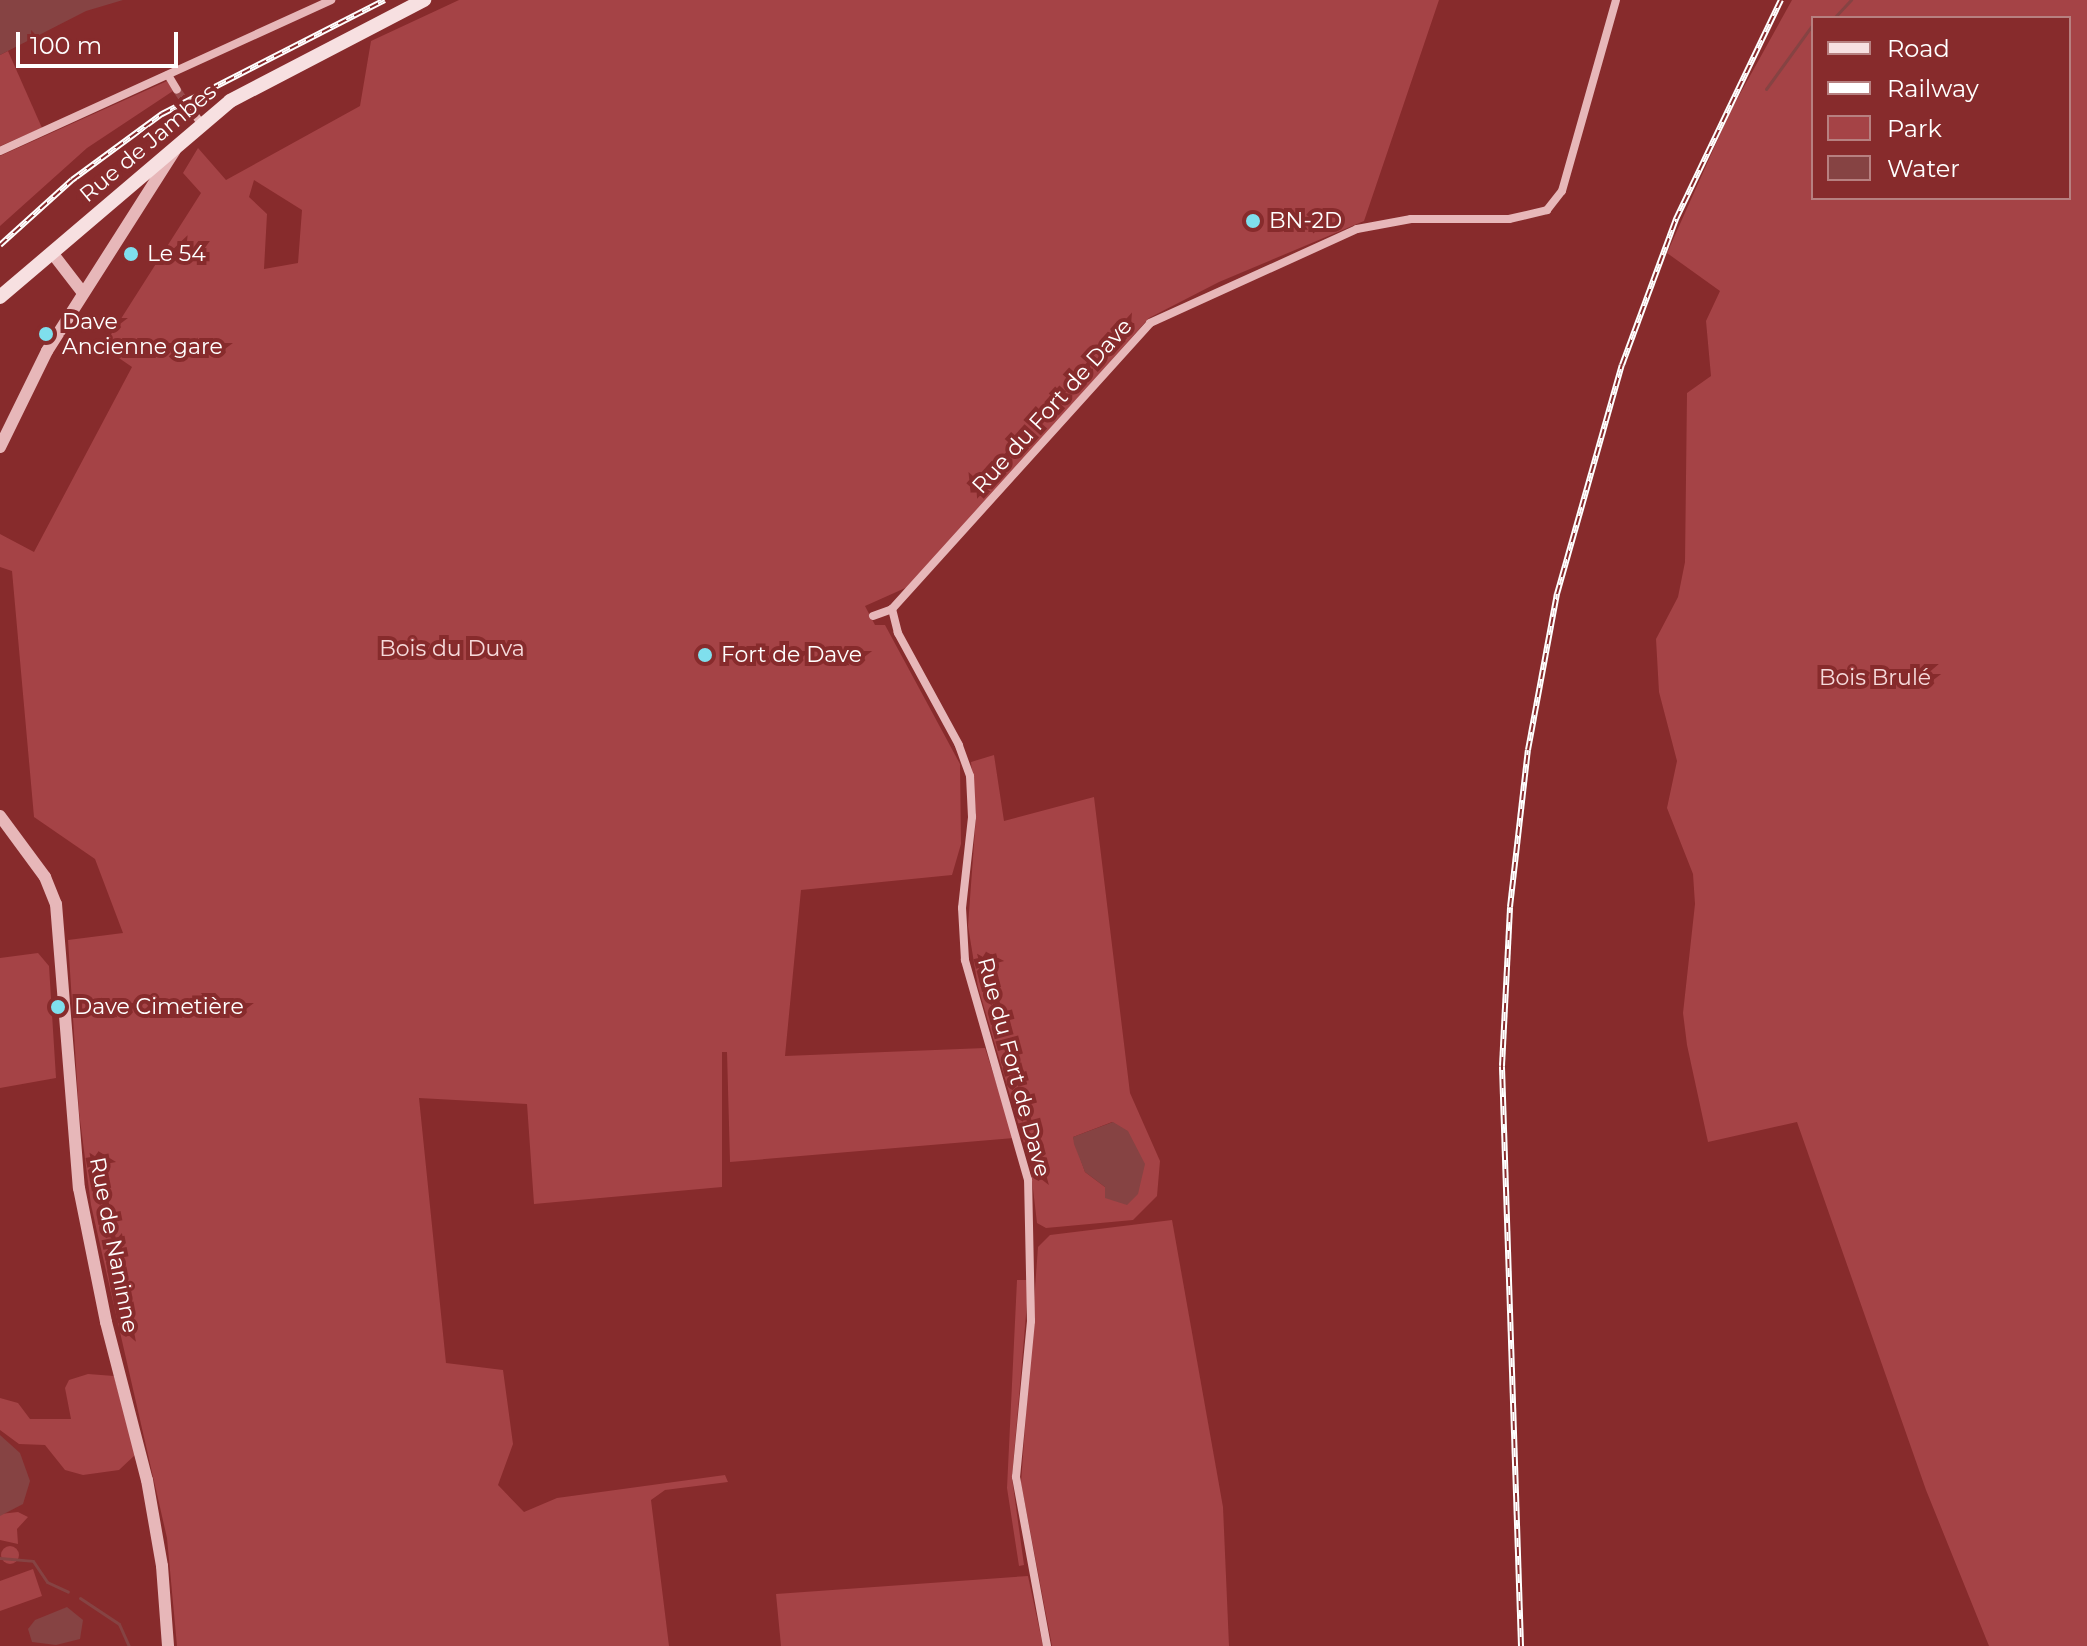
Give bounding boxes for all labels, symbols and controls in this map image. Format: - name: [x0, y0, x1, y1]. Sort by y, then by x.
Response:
- scale bar: [20, 16, 182, 66]
- legend: [1811, 16, 2071, 200]
- text: 100 m: [30, 31, 102, 60]
- text: Road: [1887, 34, 1950, 63]
- text: Railway: [1887, 74, 1979, 103]
- street label: Rue de Jambes: [74, 78, 222, 208]
- text: Park: [1887, 114, 1942, 143]
- text: Water: [1887, 154, 1960, 183]
- place label: BN-2D: [1269, 208, 1342, 234]
- marker: BN-2D: [1244, 212, 1262, 230]
- place label: Le 54: [147, 241, 206, 267]
- marker: Le 54: [122, 245, 140, 263]
- place label: Dave Ancienne gare: [62, 308, 223, 360]
- street label: Rue du Fort de Dave: [967, 313, 1137, 499]
- marker: Dave Ancienne gare: [37, 325, 55, 343]
- park label: Bois du Duva: [379, 636, 525, 662]
- place label: Fort de Dave: [721, 642, 862, 668]
- marker: Fort de Dave: [696, 646, 714, 664]
- park label: Bois Brulé: [1819, 665, 1931, 691]
- street label: Rue du Fort de Dave: [972, 954, 1056, 1180]
- place label: Dave Cimetière: [74, 994, 244, 1020]
- marker: Dave Cimetière: [49, 998, 67, 1016]
- street label: Rue de Naninne: [84, 1155, 144, 1335]

